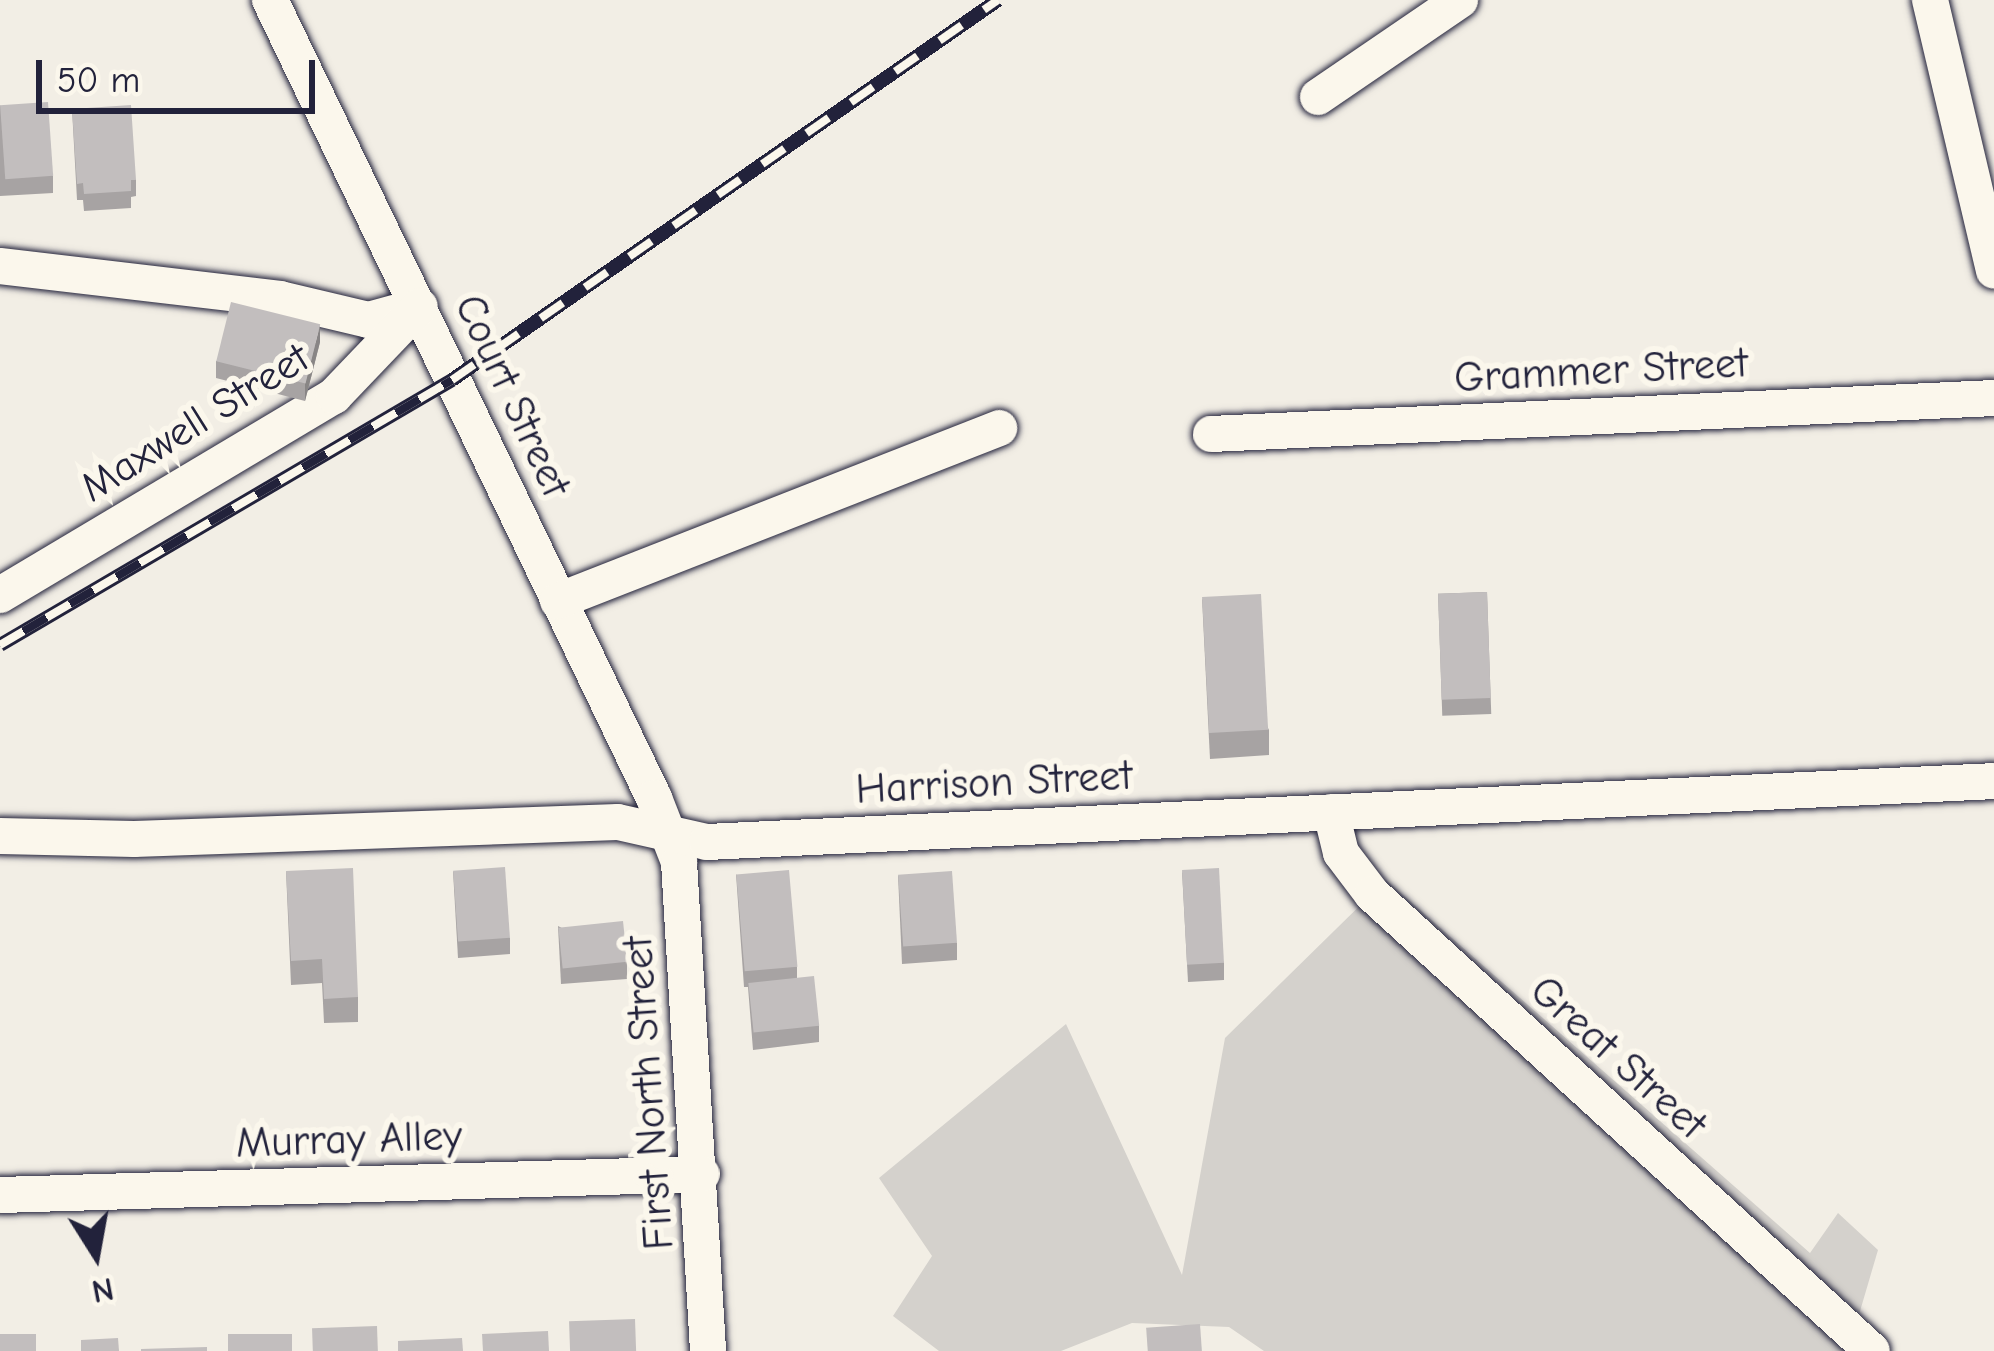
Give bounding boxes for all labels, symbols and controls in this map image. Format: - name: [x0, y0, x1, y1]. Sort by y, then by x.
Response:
- scale bar: [42, 36, 321, 110]
- text: 50 m: [57, 60, 140, 101]
- street label: Court Street: [443, 287, 581, 505]
- street label: Maxwell Street: [72, 333, 318, 513]
- street label: Grammer Street: [1453, 338, 1749, 404]
- street label: Harrison Street: [854, 751, 1134, 815]
- street label: First North Street: [613, 935, 685, 1251]
- street label: Great Street: [1519, 966, 1717, 1150]
- street label: Murray Alley: [235, 1111, 463, 1169]
- north arrow: [36, 1195, 156, 1315]
- text: N: [89, 1270, 117, 1311]

